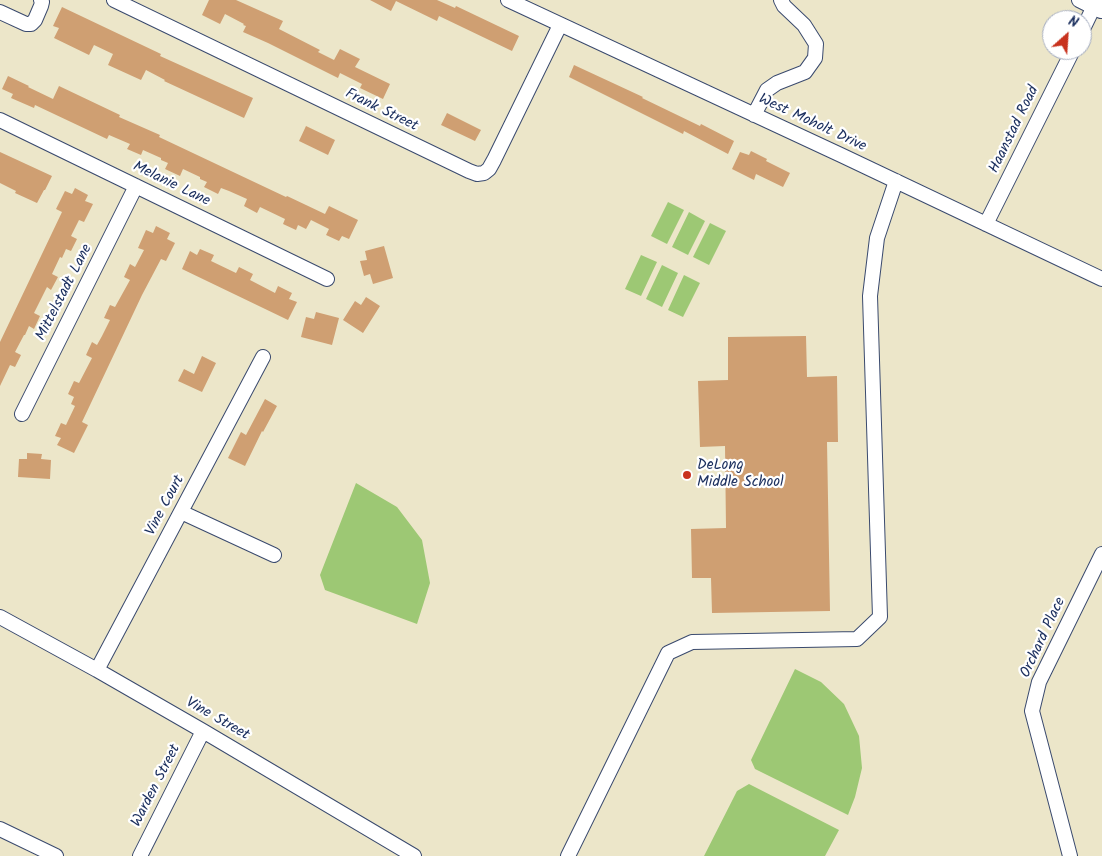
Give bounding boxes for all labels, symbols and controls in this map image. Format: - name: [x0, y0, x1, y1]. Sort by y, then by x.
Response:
- north arrow: [1042, 10, 1092, 60]
- text: N: [1064, 11, 1082, 34]
- street label: Haanstad Road: [986, 83, 1044, 177]
- street label: Frank Street: [342, 86, 420, 136]
- street label: West Moholt Drive: [755, 91, 869, 157]
- street label: Melanie Lane: [129, 159, 213, 211]
- street label: Mittelstadt Lane: [33, 242, 97, 344]
- place label: DeLong Middle School: [697, 457, 784, 492]
- marker: DeLong Middle School: [681, 469, 693, 481]
- street label: Vine Court: [143, 473, 189, 539]
- street label: Orchard Place: [1018, 595, 1070, 681]
- street label: Vine Street: [182, 695, 252, 745]
- street label: Warden Street: [129, 742, 185, 830]

